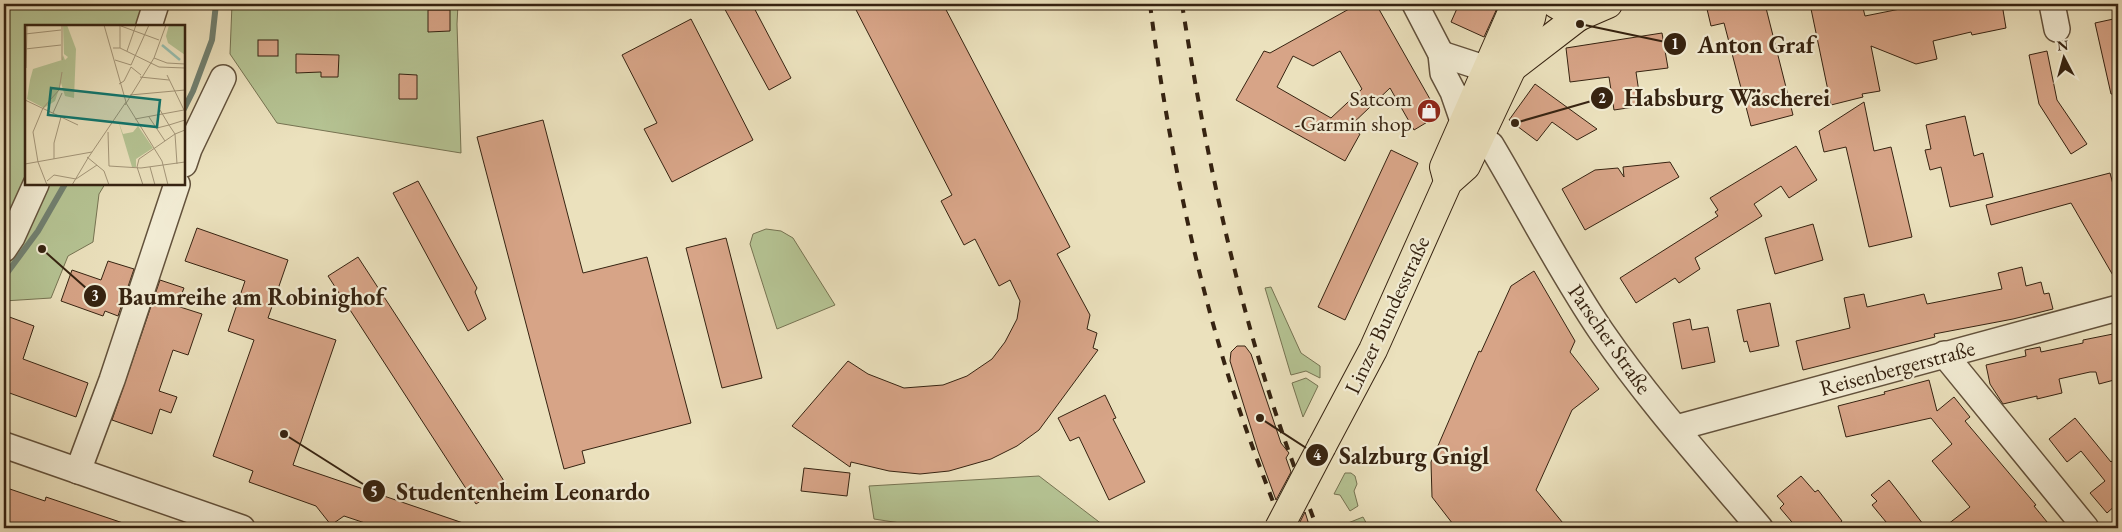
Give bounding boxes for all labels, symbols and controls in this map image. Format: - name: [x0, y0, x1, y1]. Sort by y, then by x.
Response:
- inset map: [25, 25, 185, 185]
- callout: Anton Graf: [1662, 25, 1824, 64]
- text: Anton Graf: [1697, 29, 1818, 60]
- north arrow: [2040, 32, 2090, 82]
- text: 1: [1671, 34, 1679, 53]
- text: N: [2056, 35, 2070, 55]
- callout: Habsburg Wäscherei: [1589, 78, 1840, 117]
- text: Habsburg Wäscherei: [1624, 82, 1830, 114]
- place label: Satcom -Garmin shop: [1295, 84, 1412, 138]
- text: 2: [1598, 88, 1606, 107]
- shop icon: Satcom -Garmin shop: [1416, 98, 1442, 124]
- street label: Linzer Bundesstraße: [1338, 231, 1436, 399]
- callout: Baumreihe am Robinighof: [83, 277, 394, 316]
- street label: Parscher Straße: [1561, 278, 1659, 400]
- text: Baumreihe am Robinighof: [118, 281, 387, 313]
- text: 3: [91, 286, 99, 305]
- street label: Reisenbergerstraße: [1816, 333, 1978, 403]
- callout: Salzburg Gnigl: [1304, 436, 1499, 475]
- text: Salzburg Gnigl: [1339, 440, 1489, 472]
- text: 4: [1313, 445, 1322, 464]
- callout: Studentenheim Leonardo: [361, 472, 660, 511]
- text: Studentenheim Leonardo: [396, 476, 650, 507]
- text: 5: [370, 482, 378, 501]

